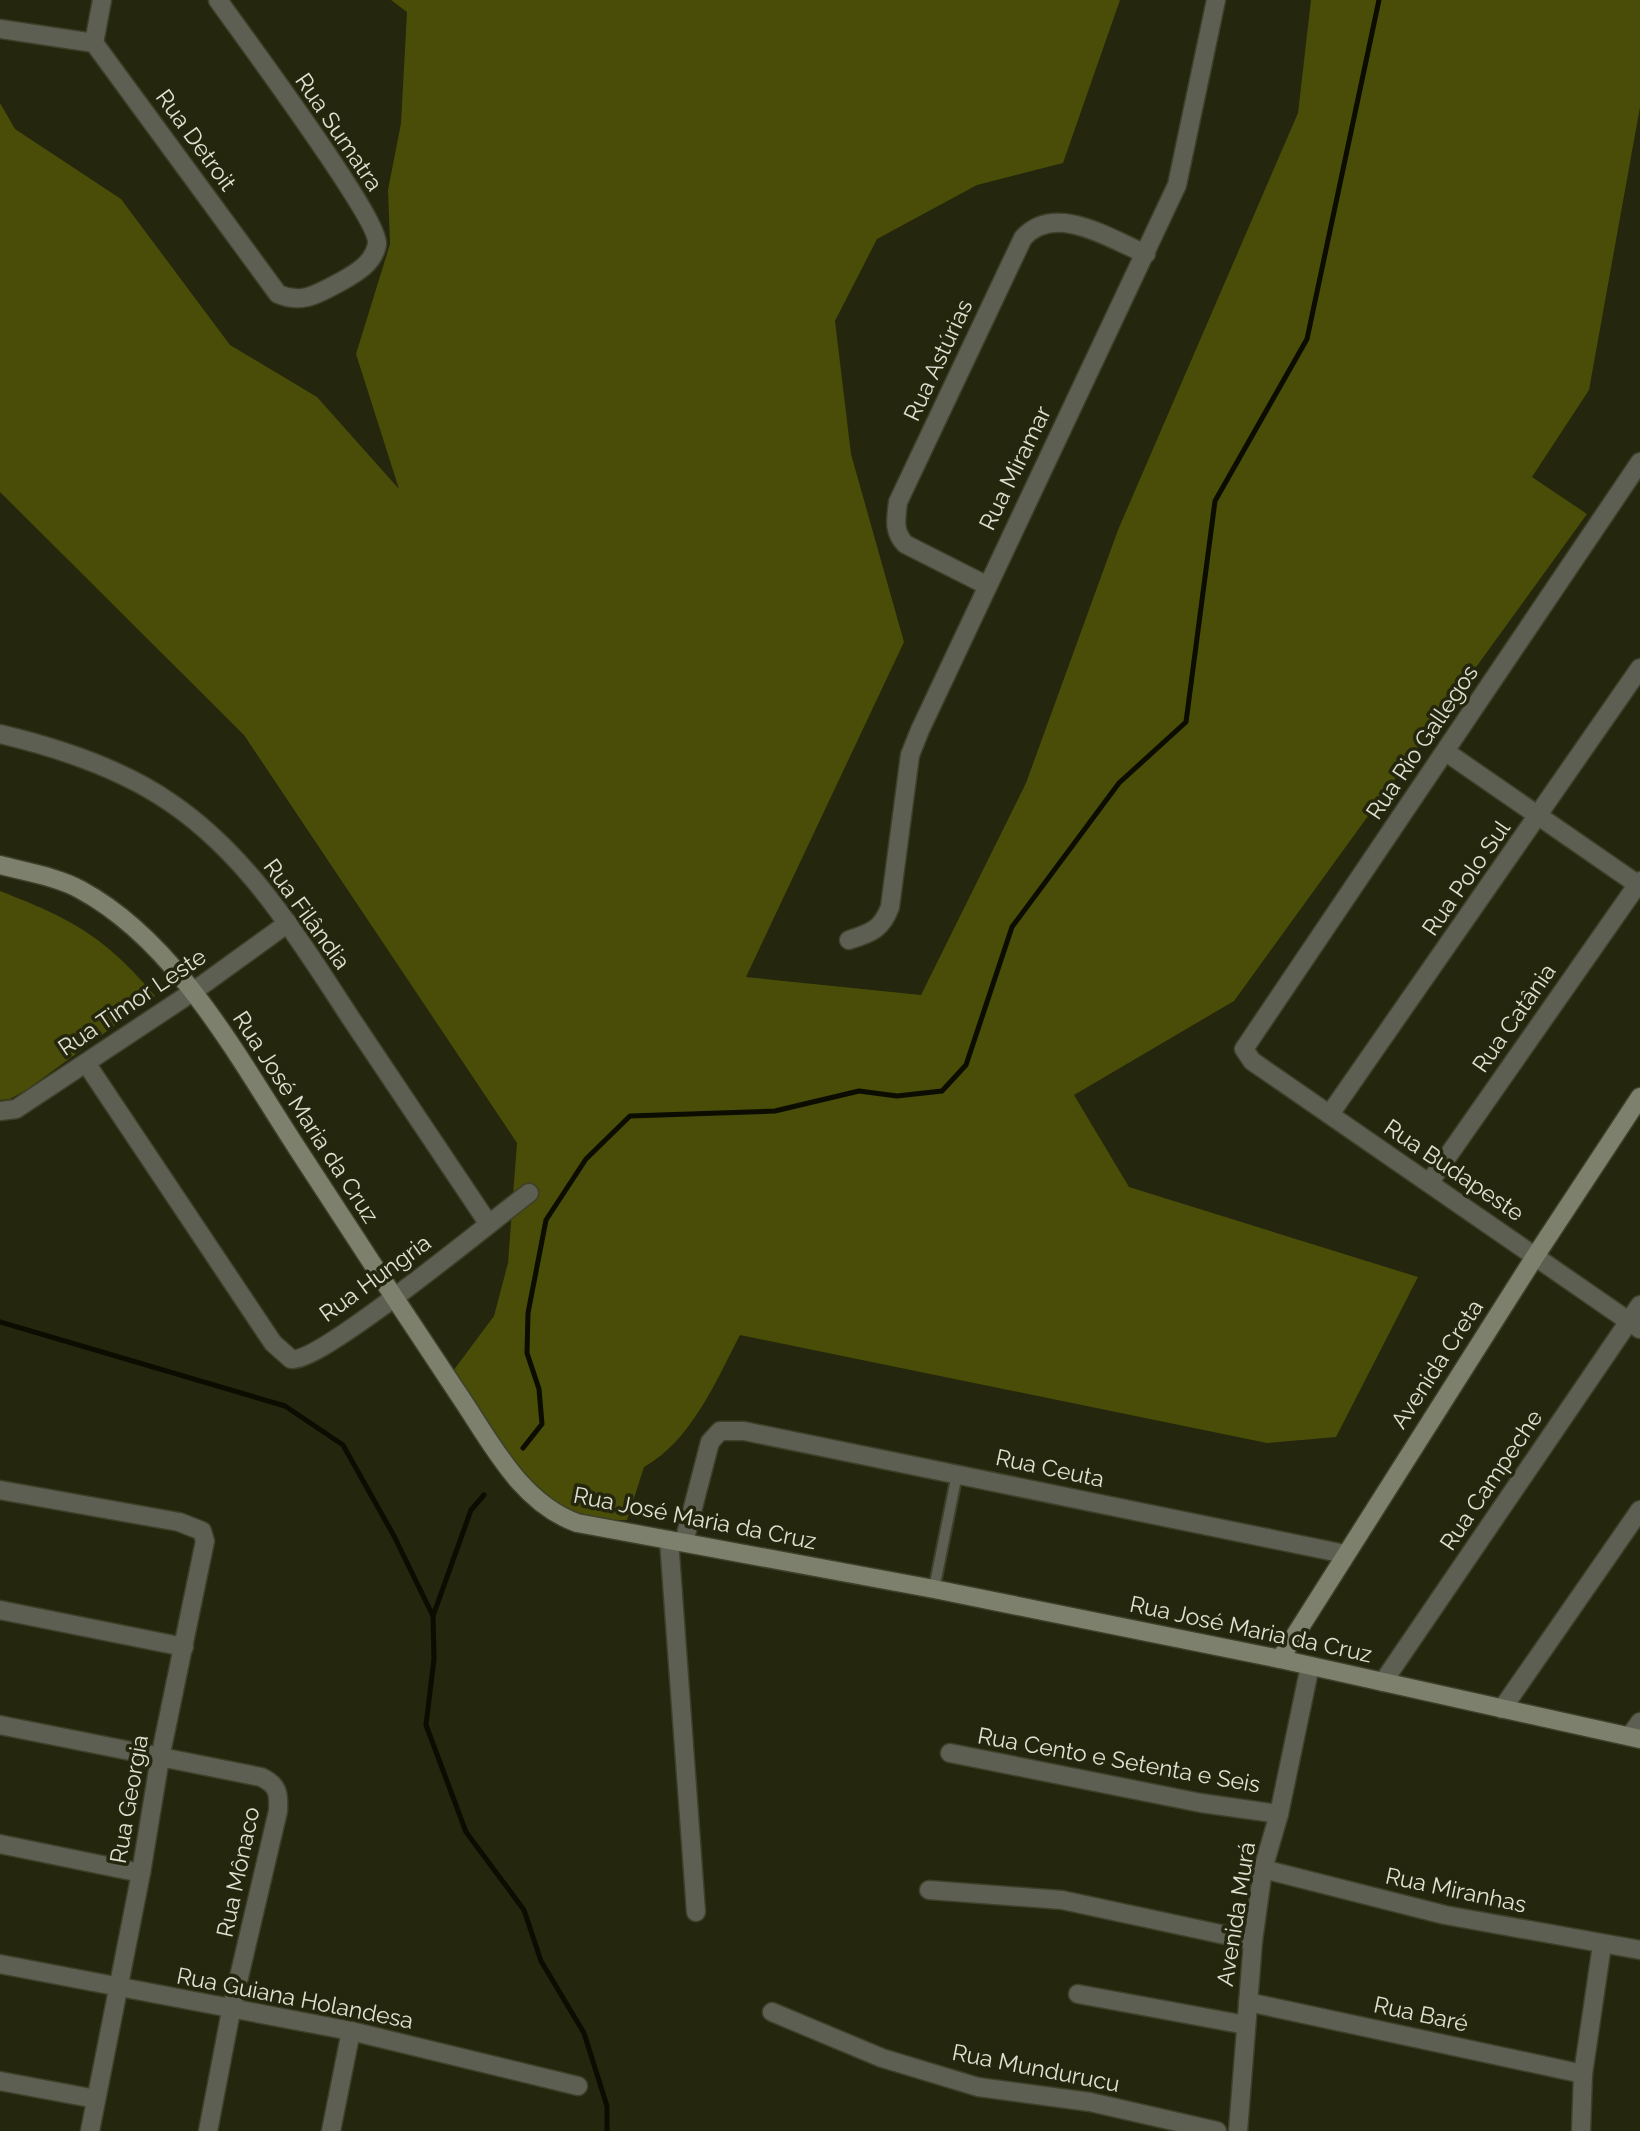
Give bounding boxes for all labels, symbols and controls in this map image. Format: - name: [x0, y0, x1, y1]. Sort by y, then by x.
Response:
- street label: Rua Sumatra: [290, 68, 389, 196]
- street label: Rua Detroit: [151, 84, 242, 196]
- street label: Rua Astúrias: [898, 295, 977, 425]
- street label: Rua Miramar: [973, 401, 1056, 534]
- street label: Rua Rio Gallegos: [1360, 659, 1483, 824]
- street label: Rua Polo Sul: [1416, 814, 1516, 940]
- street label: Rua Filândia: [258, 853, 356, 974]
- street label: Rua Timor Leste: [53, 942, 211, 1061]
- street label: Rua Catânia: [1466, 958, 1561, 1077]
- street label: Rua José Maria da Cruz: [228, 1006, 385, 1228]
- street label: Rua Budapeste: [1379, 1113, 1529, 1226]
- street label: Rua Hungria: [314, 1228, 436, 1327]
- street label: Avenida Creta: [1385, 1294, 1488, 1433]
- street label: Rua Campeche: [1434, 1404, 1548, 1555]
- street label: Rua Ceuta: [993, 1443, 1107, 1492]
- street label: Rua José Maria da Cruz: [571, 1481, 819, 1554]
- street label: Rua José Maria da Cruz: [1128, 1590, 1375, 1667]
- street label: Rua Cento e Setenta e Seis: [976, 1721, 1263, 1798]
- street label: Rua Georgia: [104, 1733, 153, 1865]
- street label: Rua Mônaco: [211, 1804, 265, 1940]
- street label: Avenida Murá: [1211, 1840, 1260, 1988]
- street label: Rua Miranhas: [1383, 1861, 1529, 1918]
- street label: Rua Guiana Holandesa: [174, 1961, 416, 2034]
- street label: Rua Baré: [1371, 1990, 1471, 2037]
- street label: Rua Mundurucu: [950, 2038, 1122, 2097]

